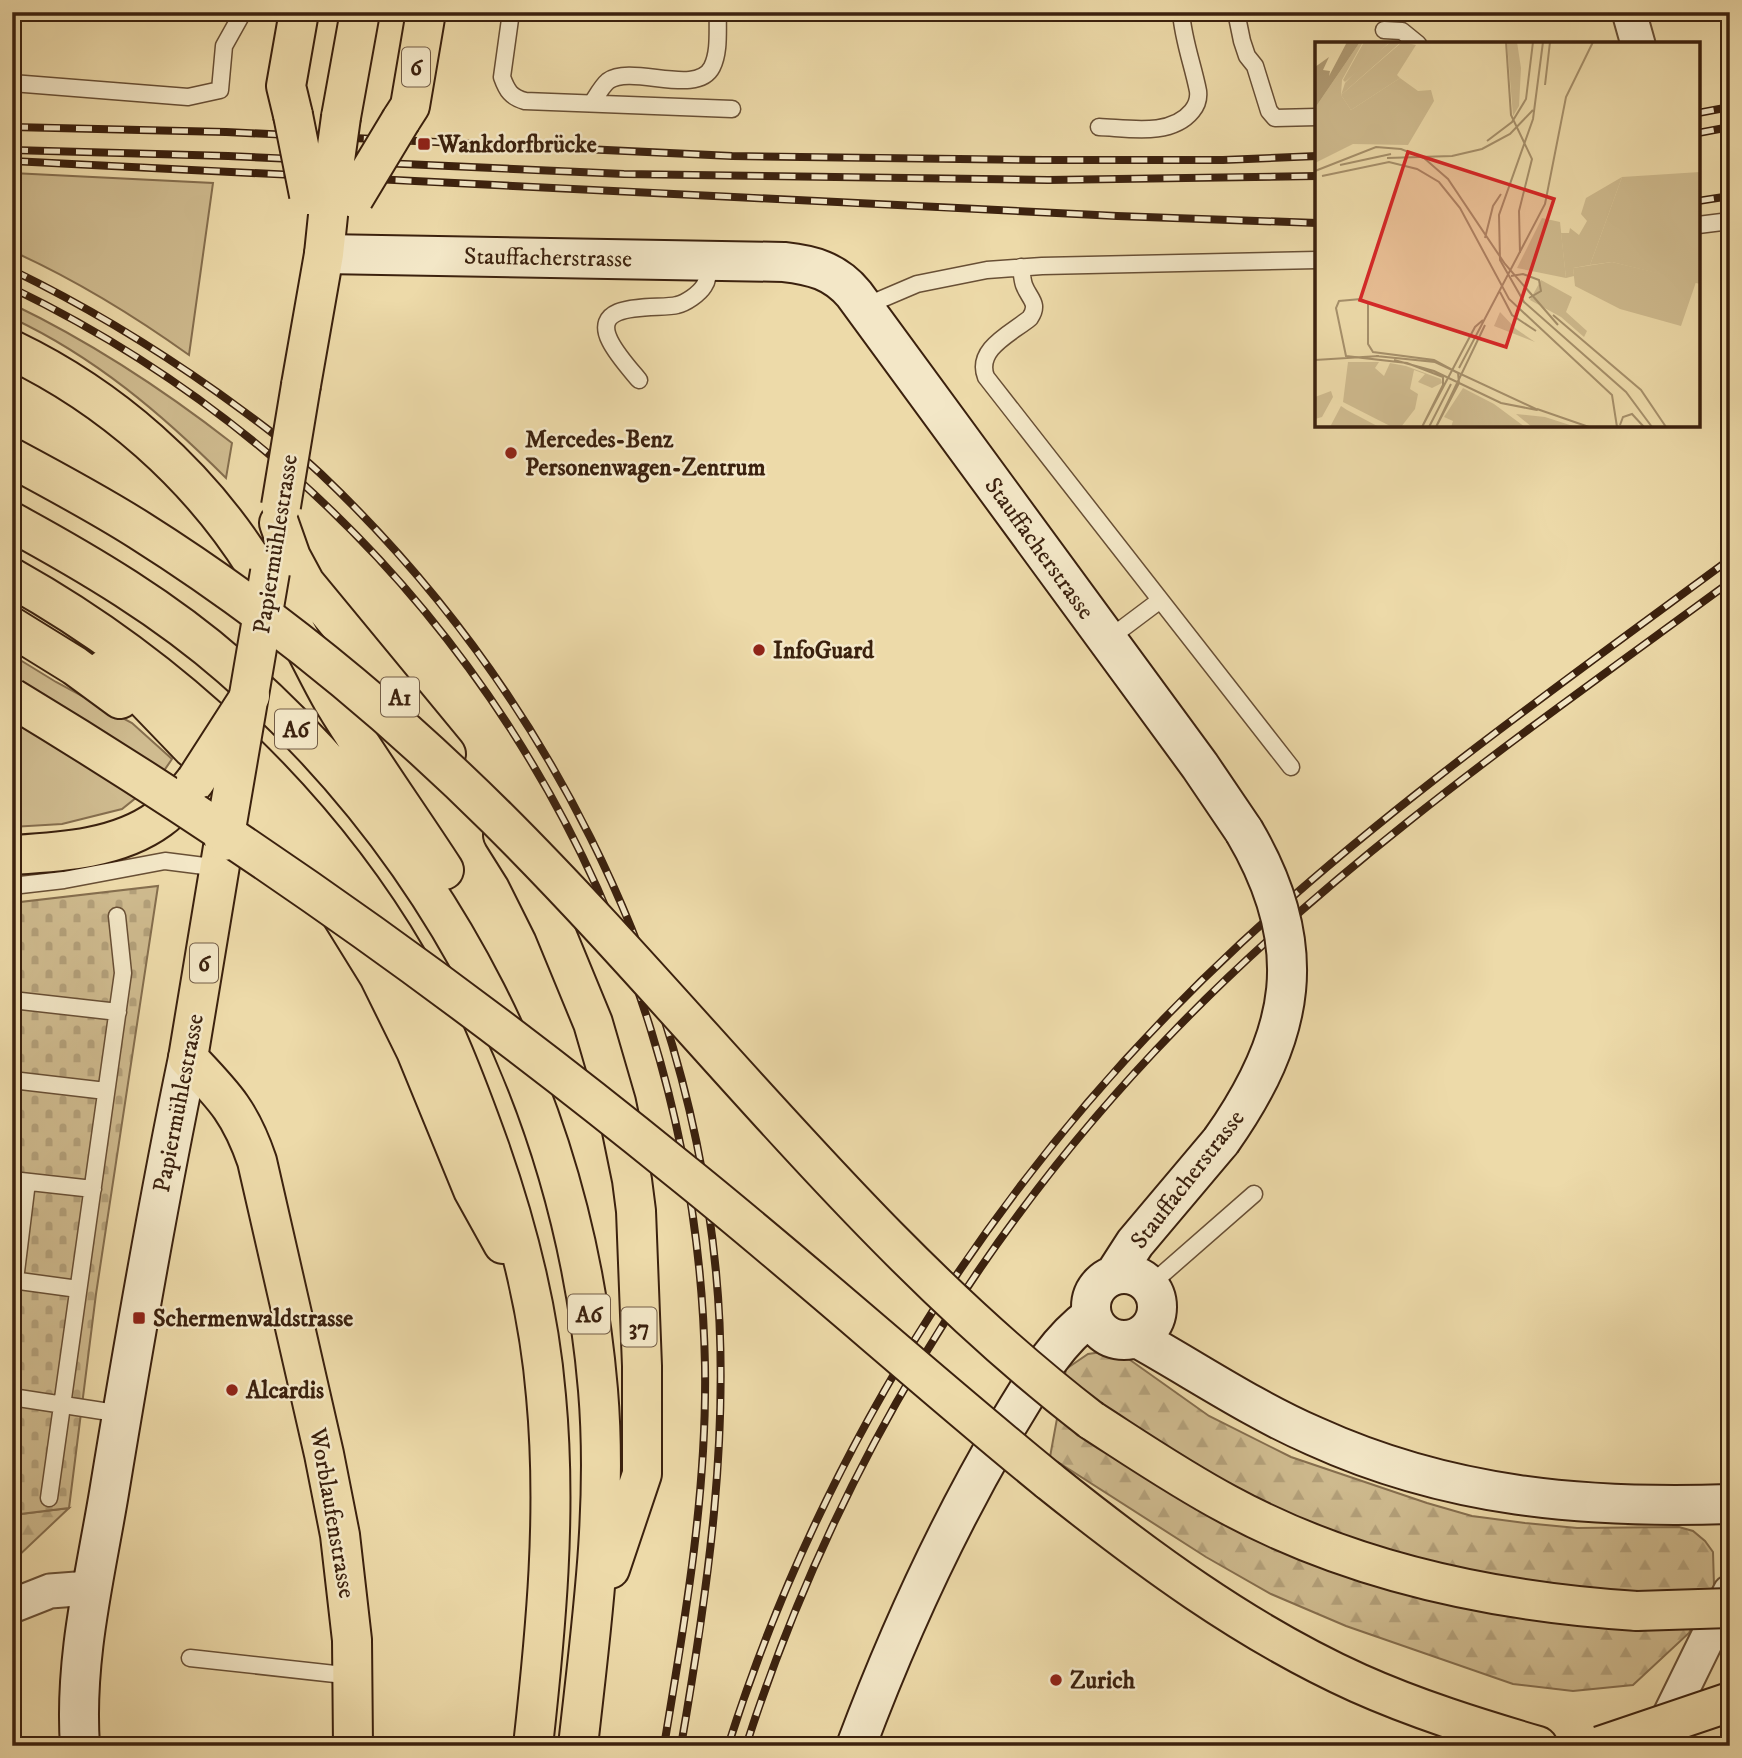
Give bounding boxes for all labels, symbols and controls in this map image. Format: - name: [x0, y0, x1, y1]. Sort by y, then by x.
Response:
- inset map: [1315, 42, 1700, 427]
- road number: 6: [402, 48, 430, 86]
- place label: Wankdorfbrücke: [437, 130, 597, 160]
- marker: Wankdorfbrücke: [416, 136, 432, 152]
- street label: Stauffacherstrasse: [464, 242, 632, 274]
- place label: Mercedes-Benz Personenwagen-Zentrum: [525, 425, 765, 483]
- marker: Mercedes-Benz Personenwagen-Zentrum: [503, 445, 519, 461]
- street label: Papiermühlestrasse: [247, 452, 305, 636]
- street label: Stauffacherstrasse: [978, 472, 1101, 625]
- place label: InfoGuard: [773, 636, 875, 666]
- marker: InfoGuard: [751, 642, 767, 658]
- road number: A1: [381, 678, 419, 716]
- road number: A6: [275, 709, 317, 748]
- road number: 6: [190, 944, 218, 982]
- street label: Papiermühlestrasse: [147, 1011, 211, 1195]
- street label: Stauffacherstrasse: [1124, 1104, 1251, 1255]
- road number: A6: [568, 1294, 610, 1334]
- place label: Schermenwaldstrasse: [153, 1304, 353, 1334]
- road number: 37: [622, 1308, 656, 1346]
- marker: Schermenwaldstrasse: [131, 1310, 147, 1326]
- place label: Alcardis: [245, 1376, 324, 1406]
- marker: Alcardis: [224, 1382, 240, 1398]
- street label: Worblaufenstrasse: [302, 1425, 362, 1601]
- place label: Zurich: [1070, 1666, 1135, 1696]
- marker: Zurich: [1048, 1672, 1064, 1688]

